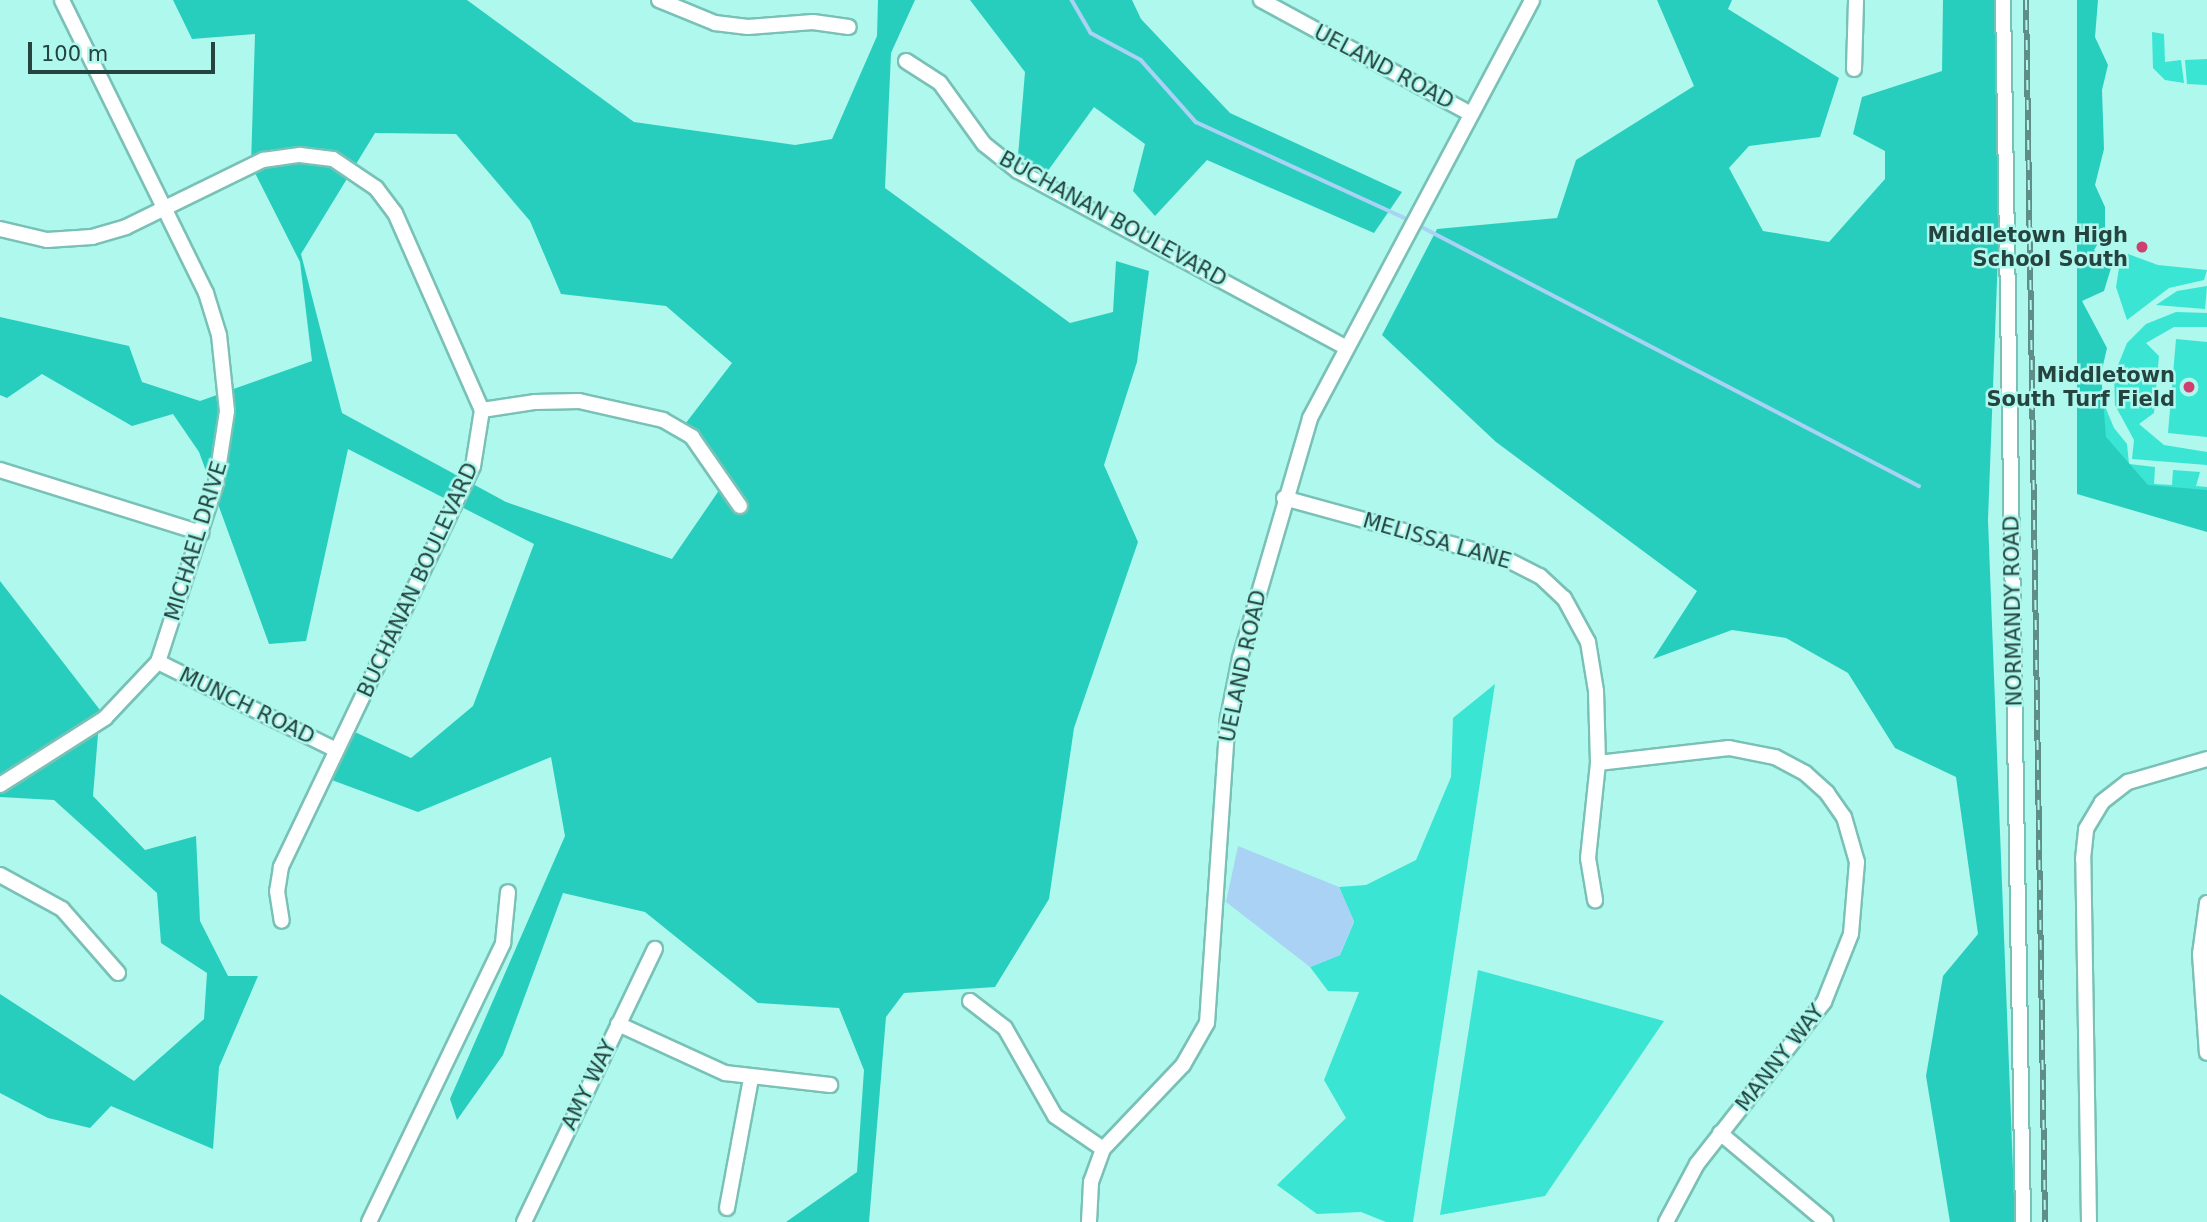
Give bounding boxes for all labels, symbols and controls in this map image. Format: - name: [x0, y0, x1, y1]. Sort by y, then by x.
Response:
- street label: UELAND ROAD: [1310, 19, 1458, 115]
- scale bar: [32, 28, 219, 72]
- text: 100 m: [41, 42, 108, 66]
- street label: BUCHANAN BOULEVARD: [995, 146, 1231, 292]
- place label: Middletown High School South: [1928, 222, 2128, 272]
- marker: Middletown High School South: [2134, 239, 2150, 255]
- place label: Middletown South Turf Field: [1986, 362, 2175, 412]
- marker: Middletown South Turf Field: [2181, 379, 2197, 395]
- street label: MICHAEL DRIVE: [160, 458, 232, 624]
- street label: BUCHANAN BOULEVARD: [352, 459, 484, 701]
- street label: MELISSA LANE: [1360, 508, 1514, 574]
- street label: NORMANDY ROAD: [1999, 515, 2027, 707]
- street label: UELAND ROAD: [1215, 588, 1271, 744]
- street label: MUNCH ROAD: [175, 662, 319, 750]
- street label: MANNY WAY: [1730, 1000, 1830, 1116]
- street label: AMY WAY: [556, 1036, 622, 1134]

